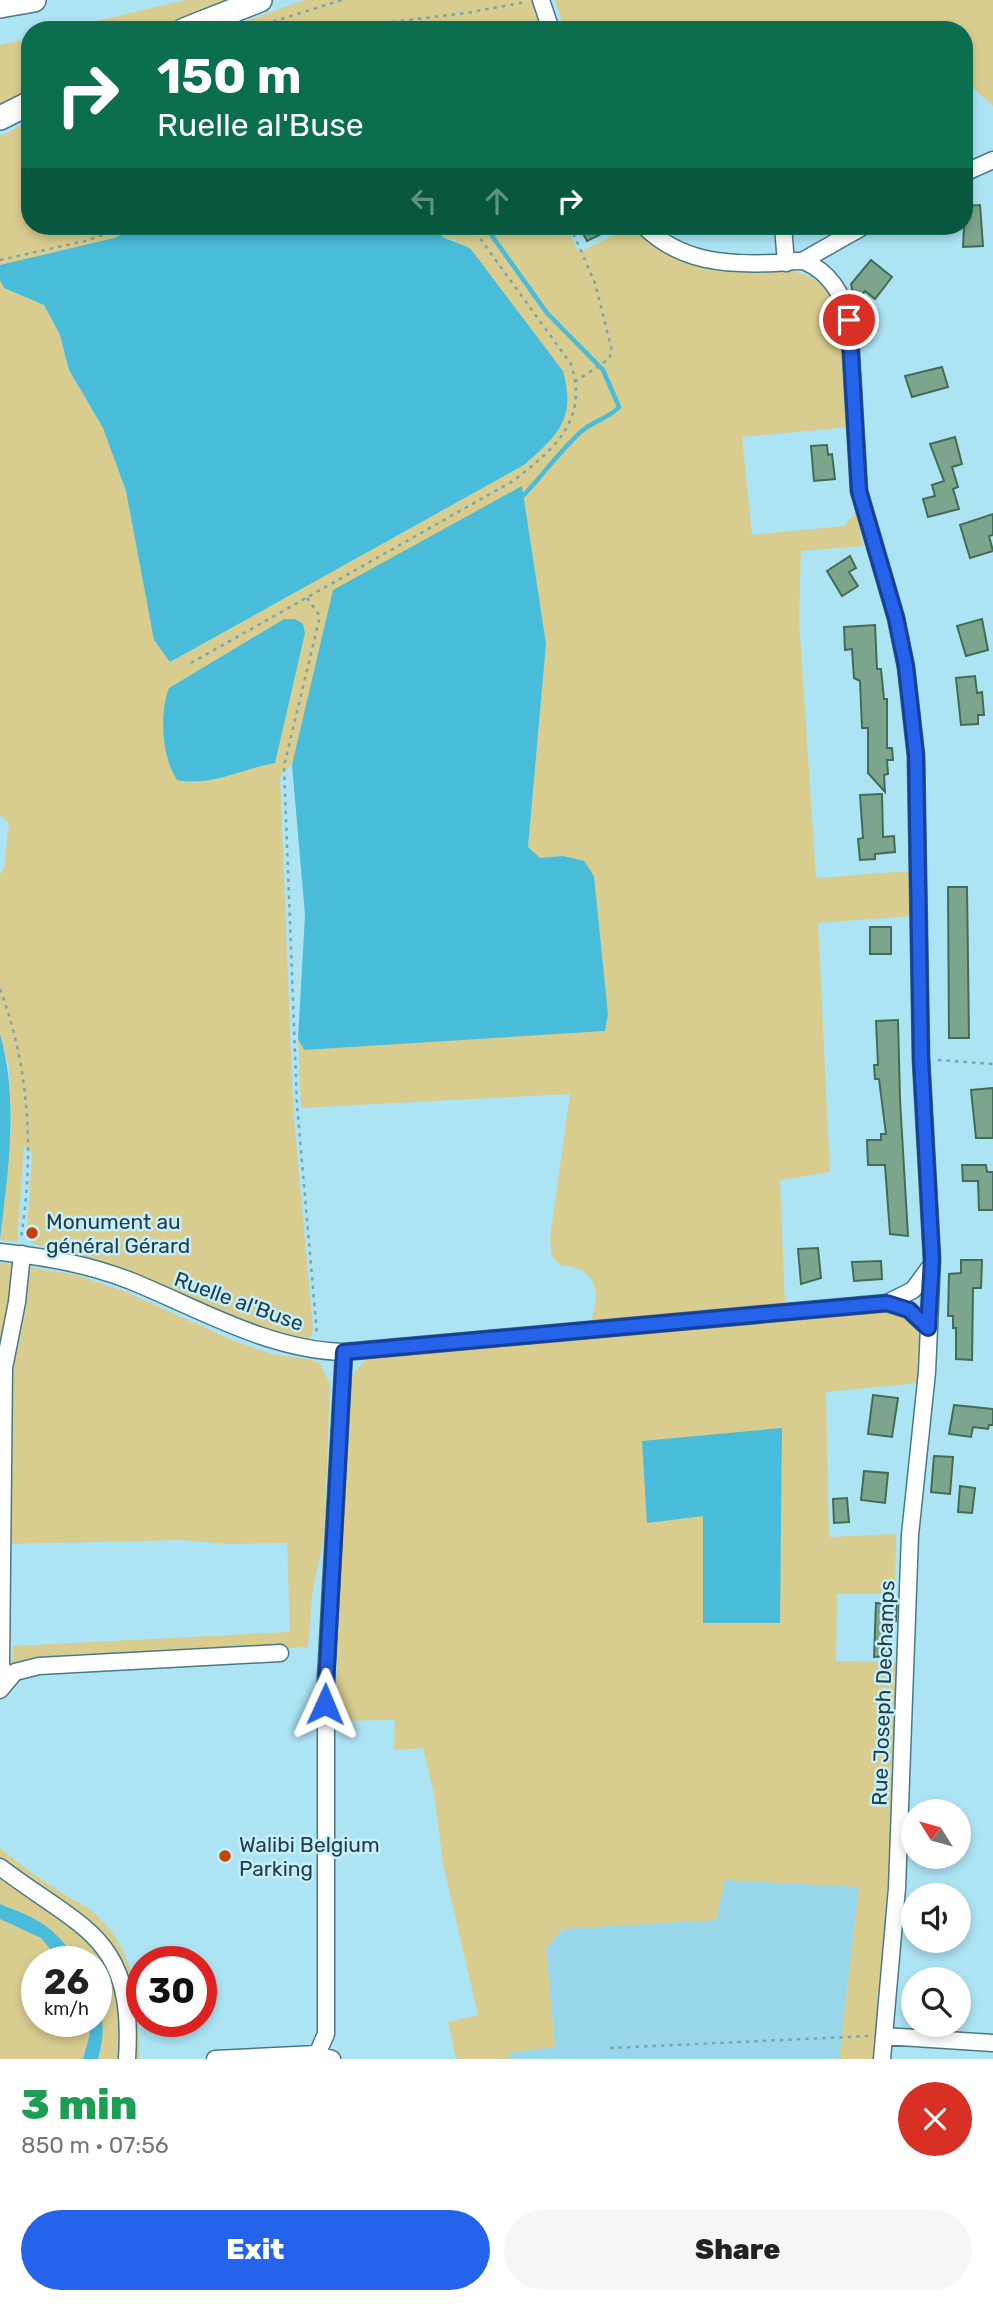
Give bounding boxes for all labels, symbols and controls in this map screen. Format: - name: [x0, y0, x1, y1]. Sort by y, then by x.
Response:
- text: 150 m: [157, 47, 302, 105]
- icon: right: [42, 49, 133, 140]
- text: Ruelle al'Buse: [157, 106, 364, 144]
- icon: left: [405, 182, 443, 220]
- icon: ahead: [478, 182, 516, 220]
- icon: right: [551, 182, 589, 220]
- pin: [819, 290, 879, 350]
- icon: arrive: [830, 301, 868, 339]
- place label: Monument au général Gérard: [46, 1209, 190, 1258]
- marker: Monument au général Gérard: [24, 1225, 40, 1241]
- street label: Ruelle al'Buse: [171, 1266, 307, 1336]
- street label: Rue Joseph Dechamps: [867, 1580, 899, 1806]
- position arrow: [288, 1667, 362, 1741]
- north arrow: [901, 1799, 971, 1869]
- map controls: [901, 1799, 971, 2037]
- place label: Walibi Belgium Parking: [239, 1832, 380, 1881]
- marker: Walibi Belgium Parking: [217, 1848, 233, 1864]
- button: sound: [901, 1883, 971, 1953]
- speed limit sign: 30: [126, 1946, 217, 2037]
- text: 26: [44, 1961, 89, 2003]
- button: search: [901, 1967, 971, 2037]
- text: km/h: [44, 1998, 89, 2020]
- text: 3 min: [21, 2080, 137, 2130]
- button: close: [898, 2082, 972, 2156]
- text: 850 m · 07:56: [21, 2131, 169, 2159]
- button: Exit: [21, 2210, 490, 2290]
- button: Share: [504, 2210, 972, 2290]

